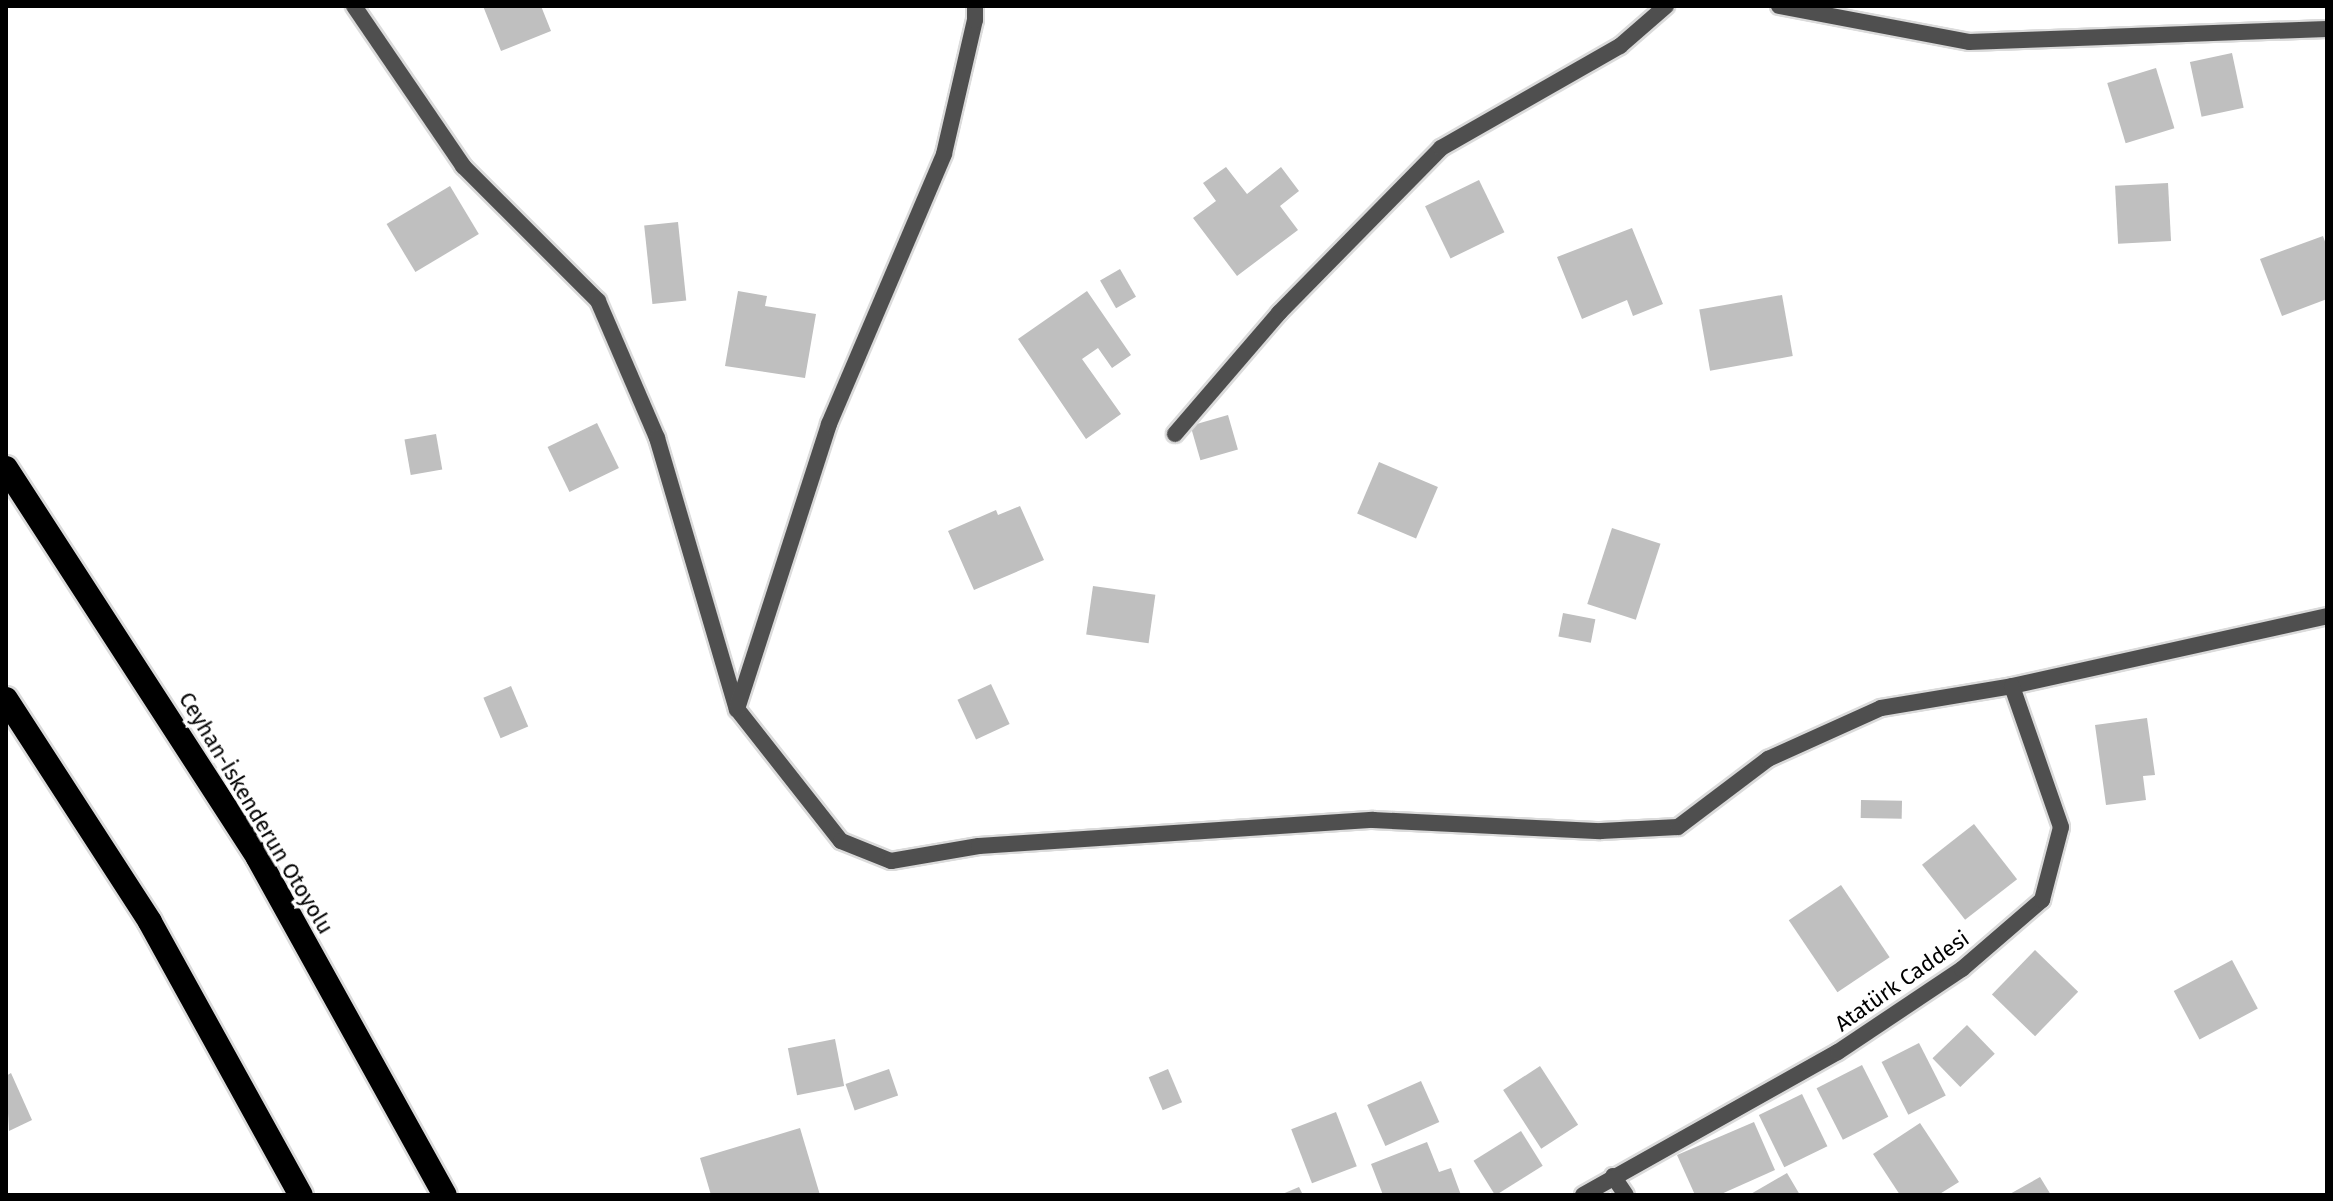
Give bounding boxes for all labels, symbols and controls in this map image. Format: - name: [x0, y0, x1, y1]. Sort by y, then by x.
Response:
- street label: Ceyhan-İskenderun Otoyolu: [173, 687, 339, 939]
- street label: Atatürk Caddesi: [1830, 925, 1974, 1037]

